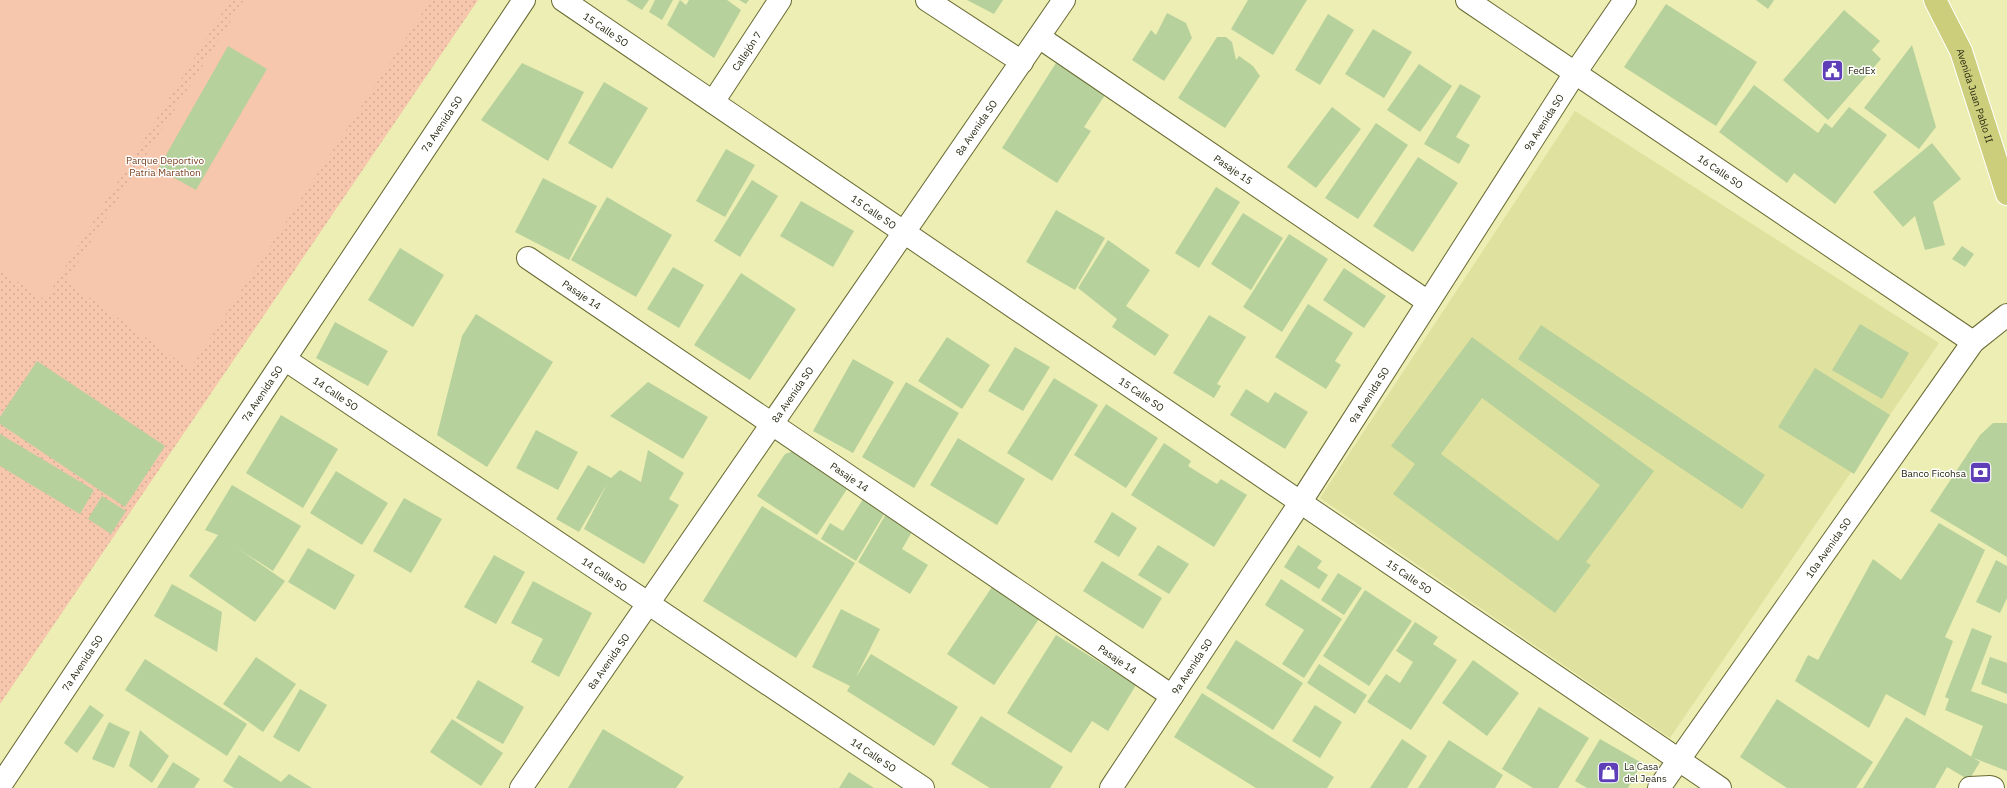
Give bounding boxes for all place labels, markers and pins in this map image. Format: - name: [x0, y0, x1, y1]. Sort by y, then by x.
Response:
- public building icon: FedEx: [1819, 57, 1845, 83]
- place label: FedEx: [1848, 64, 1876, 77]
- bank icon: Banco Ficohsa: [1968, 460, 1994, 486]
- place label: Banco Ficohsa: [1901, 467, 1967, 480]
- shop icon: La Casa del Jeans: [1596, 759, 1622, 785]
- place label: La Casa del Jeans: [1624, 760, 1667, 785]

